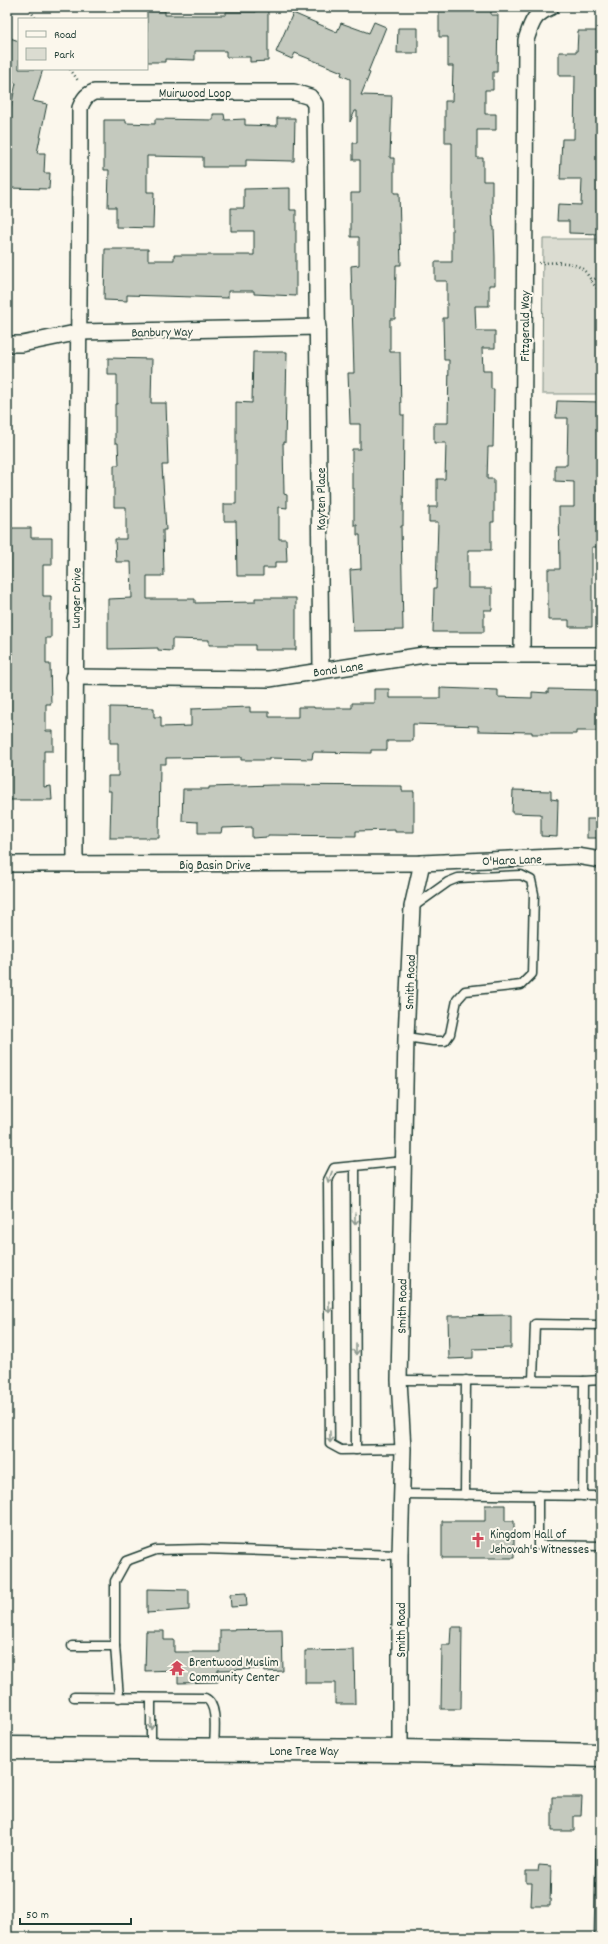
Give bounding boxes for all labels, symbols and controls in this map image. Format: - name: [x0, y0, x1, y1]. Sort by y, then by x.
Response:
- legend: [18, 18, 148, 70]
- text: Road: [54, 27, 76, 44]
- text: Park: [54, 47, 75, 64]
- street label: Muirwood Loop: [159, 85, 231, 104]
- street label: Fitzgerald Way: [517, 290, 536, 362]
- street label: Banbury Way: [131, 323, 194, 344]
- street label: Kayten Place: [313, 467, 332, 530]
- street label: Lunger Drive: [67, 567, 88, 629]
- street label: Bond Lane: [312, 658, 365, 683]
- street label: O'Hara Lane: [482, 851, 543, 872]
- street label: Big Basin Drive: [179, 857, 251, 876]
- street label: Smith Road: [401, 954, 422, 1010]
- one-way arrow: [326, 1171, 333, 1184]
- one-way arrow: [351, 1212, 359, 1225]
- street label: Smith Road: [394, 1278, 413, 1334]
- one-way arrow: [325, 1300, 333, 1313]
- one-way arrow: [352, 1342, 360, 1355]
- one-way arrow: [326, 1430, 334, 1443]
- place label: Kingdom Hall of Jehovah's Witnesses: [490, 1526, 589, 1560]
- church icon: Kingdom Hall of Jehovah's Witnesses: [469, 1531, 487, 1549]
- street label: Smith Road: [393, 1602, 412, 1658]
- place label: Brentwood Muslim Community Center: [189, 1654, 280, 1688]
- temple icon: Brentwood Muslim Community Center: [168, 1659, 186, 1677]
- one-way arrow: [147, 1717, 155, 1730]
- street label: Lone Tree Way: [269, 1743, 339, 1762]
- scale bar: [20, 1900, 131, 1926]
- text: 50 m: [26, 1907, 49, 1924]

